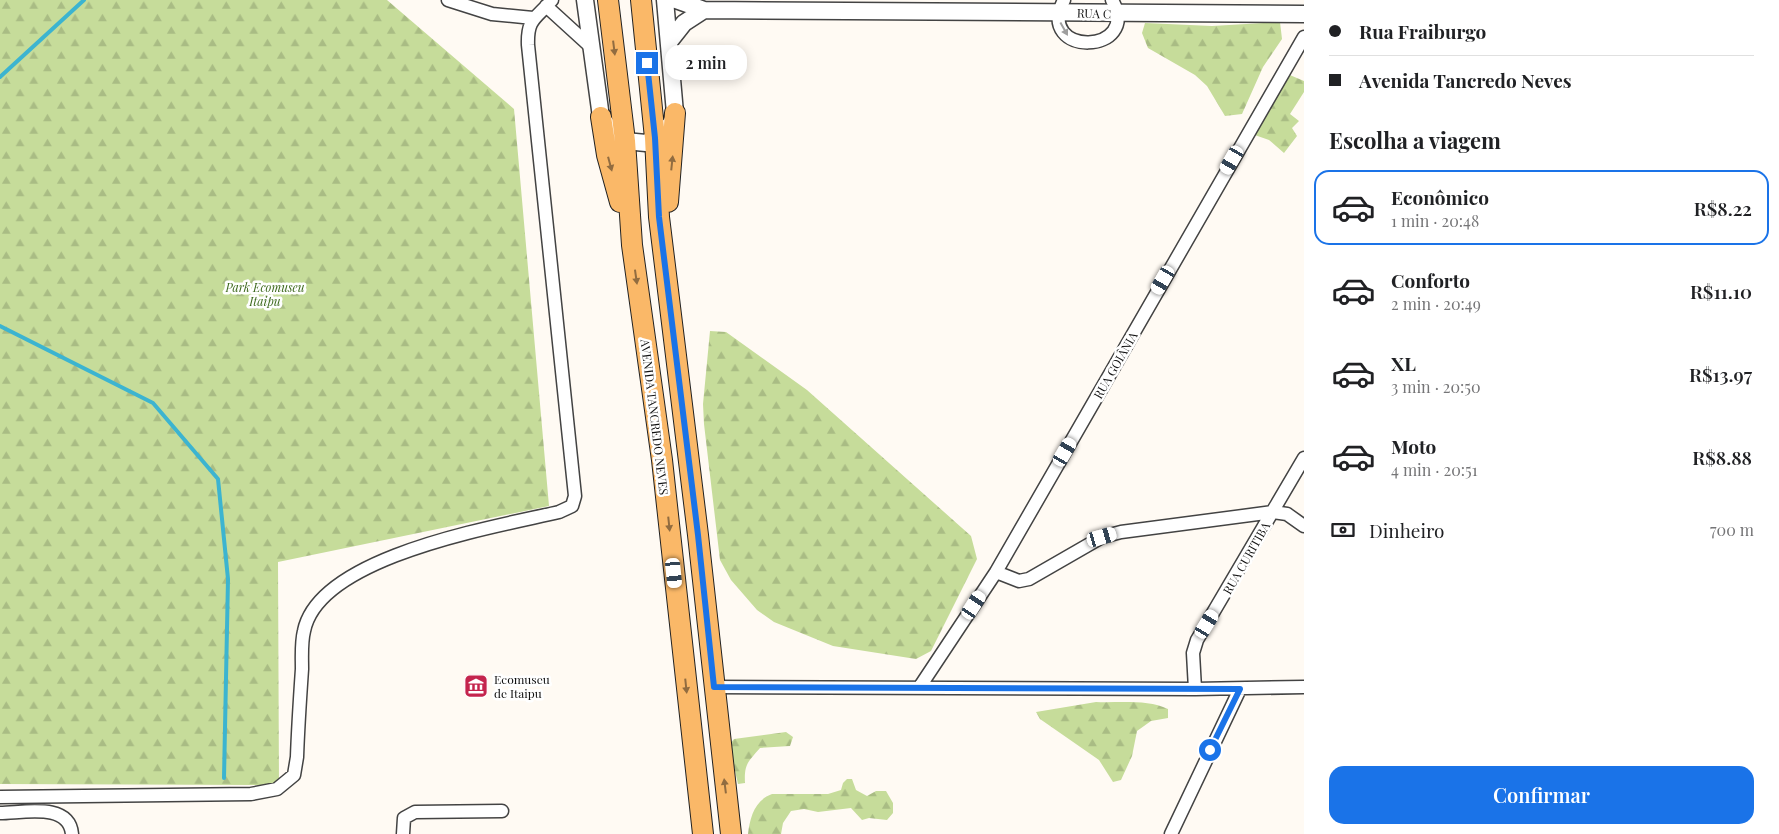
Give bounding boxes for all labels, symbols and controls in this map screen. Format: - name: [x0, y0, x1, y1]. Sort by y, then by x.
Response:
- street label: RUA C: [1077, 4, 1111, 22]
- text: Rua Fraiburgo: [1359, 18, 1486, 44]
- one-way arrow: [1060, 21, 1068, 36]
- one-way arrow: [610, 41, 618, 57]
- callout: 2 min: [664, 46, 747, 80]
- route end: [636, 52, 658, 74]
- text: 2 min: [686, 52, 726, 73]
- text: Avenida Tancredo Neves: [1359, 67, 1572, 93]
- text: Escolha a viagem: [1329, 125, 1501, 155]
- car: [1218, 143, 1245, 177]
- one-way arrow: [668, 154, 676, 170]
- one-way arrow: [606, 157, 614, 172]
- text: Econômico: [1391, 184, 1489, 210]
- icon: car: [1331, 185, 1376, 230]
- text: R$8.22: [1694, 195, 1752, 221]
- text: 1 min · 20:48: [1391, 210, 1479, 231]
- car: [1149, 263, 1176, 297]
- text: Conforto: [1391, 267, 1470, 293]
- icon: car: [1331, 268, 1376, 313]
- one-way arrow: [633, 269, 641, 285]
- text: R$11.10: [1690, 278, 1752, 304]
- park label: Park Ecomuseu Itaipu: [225, 279, 305, 309]
- text: 2 min · 20:49: [1391, 293, 1481, 314]
- street label: RUA GOIÂNIA: [1089, 328, 1141, 401]
- street label: AVENIDA TANCREDO NEVES: [637, 337, 672, 496]
- text: XL: [1391, 350, 1416, 376]
- icon: car: [1331, 351, 1376, 396]
- text: R$13.97: [1689, 361, 1752, 387]
- text: 3 min · 20:50: [1391, 376, 1481, 397]
- text: Moto: [1391, 433, 1436, 459]
- icon: car: [1331, 434, 1376, 479]
- car: [1051, 435, 1078, 469]
- text: R$8.88: [1692, 444, 1752, 470]
- text: 4 min · 20:51: [1391, 459, 1478, 480]
- icon: cash: [1329, 516, 1357, 544]
- one-way arrow: [665, 517, 673, 533]
- text: Dinheiro: [1369, 517, 1445, 543]
- street label: RUA CURITIBA: [1219, 519, 1273, 597]
- text: 700 m: [1710, 519, 1754, 540]
- car: [1085, 526, 1118, 548]
- car: [664, 557, 683, 589]
- car: [959, 588, 988, 622]
- car: [1192, 607, 1221, 641]
- place label: Ecomuseu de Itaipu: [494, 671, 550, 701]
- museum icon: Ecomuseu de Itaipu: [463, 673, 489, 699]
- one-way arrow: [682, 678, 690, 694]
- route start: [1199, 739, 1221, 761]
- button: Confirmar: [1329, 766, 1754, 824]
- one-way arrow: [721, 777, 729, 793]

